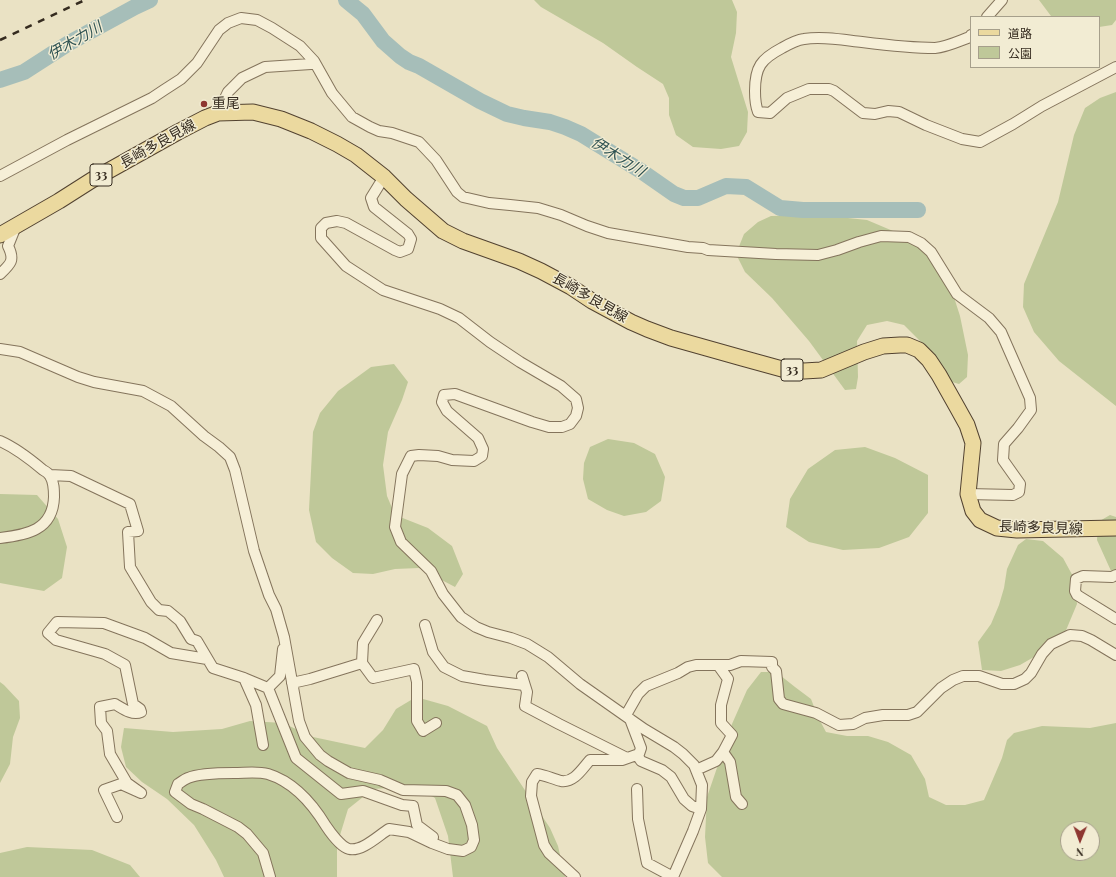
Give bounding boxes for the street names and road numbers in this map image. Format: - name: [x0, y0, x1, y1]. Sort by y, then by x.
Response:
- street label: 長崎多良見線: [117, 116, 199, 172]
- road number: 33: [90, 164, 112, 186]
- street label: 長崎多良見線: [549, 270, 631, 326]
- road number: 33: [781, 359, 803, 381]
- street label: 長崎多良見線: [999, 518, 1083, 538]

